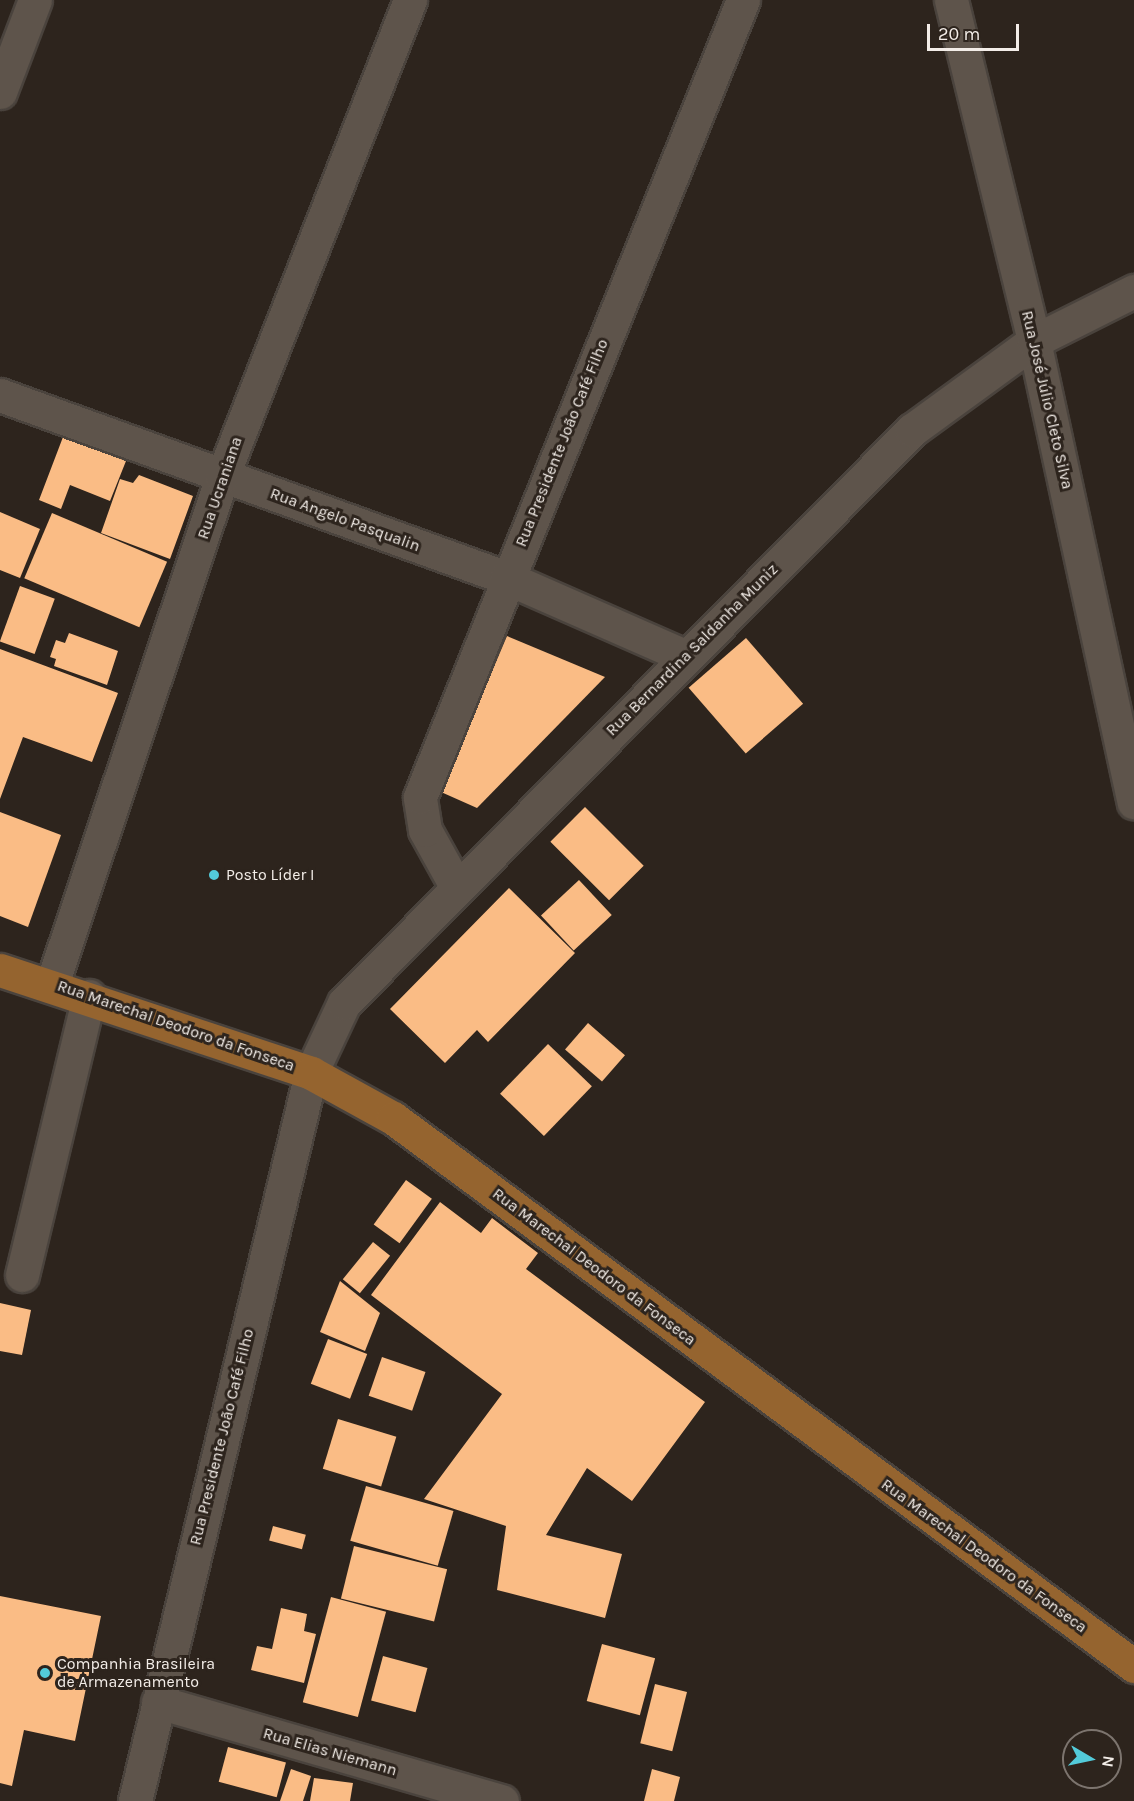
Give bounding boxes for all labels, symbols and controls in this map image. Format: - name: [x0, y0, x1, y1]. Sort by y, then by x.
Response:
- scale bar: [930, 12, 1022, 50]
- text: 20 m: [938, 23, 980, 45]
- street label: Rua José Júlio Cleto Silva: [1017, 309, 1077, 491]
- street label: Rua Presidente João Café Filho: [511, 336, 613, 550]
- street label: Rua Ucraniana: [193, 434, 247, 542]
- street label: Rua Angelo Pasqualin: [267, 484, 423, 556]
- street label: Rua Bernardina Saldanha Muniz: [602, 560, 782, 740]
- place label: Posto Líder I: [226, 865, 315, 885]
- marker: Posto Líder I: [207, 868, 221, 882]
- street label: Rua Marechal Deodoro da Fonseca: [55, 976, 297, 1076]
- street label: Rua Marechal Deodoro da Fonseca: [489, 1184, 699, 1350]
- street label: Rua Presidente João Café Filho: [186, 1327, 258, 1547]
- street label: Rua Marechal Deodoro da Fonseca: [877, 1475, 1091, 1637]
- place label: Companhia Brasileira de Armazenamento: [57, 1654, 215, 1692]
- marker: Companhia Brasileira de Armazenamento: [38, 1666, 52, 1680]
- street label: Rua Elias Niemann: [261, 1724, 399, 1780]
- north arrow: [1062, 1729, 1122, 1789]
- text: N: [1098, 1754, 1119, 1769]

